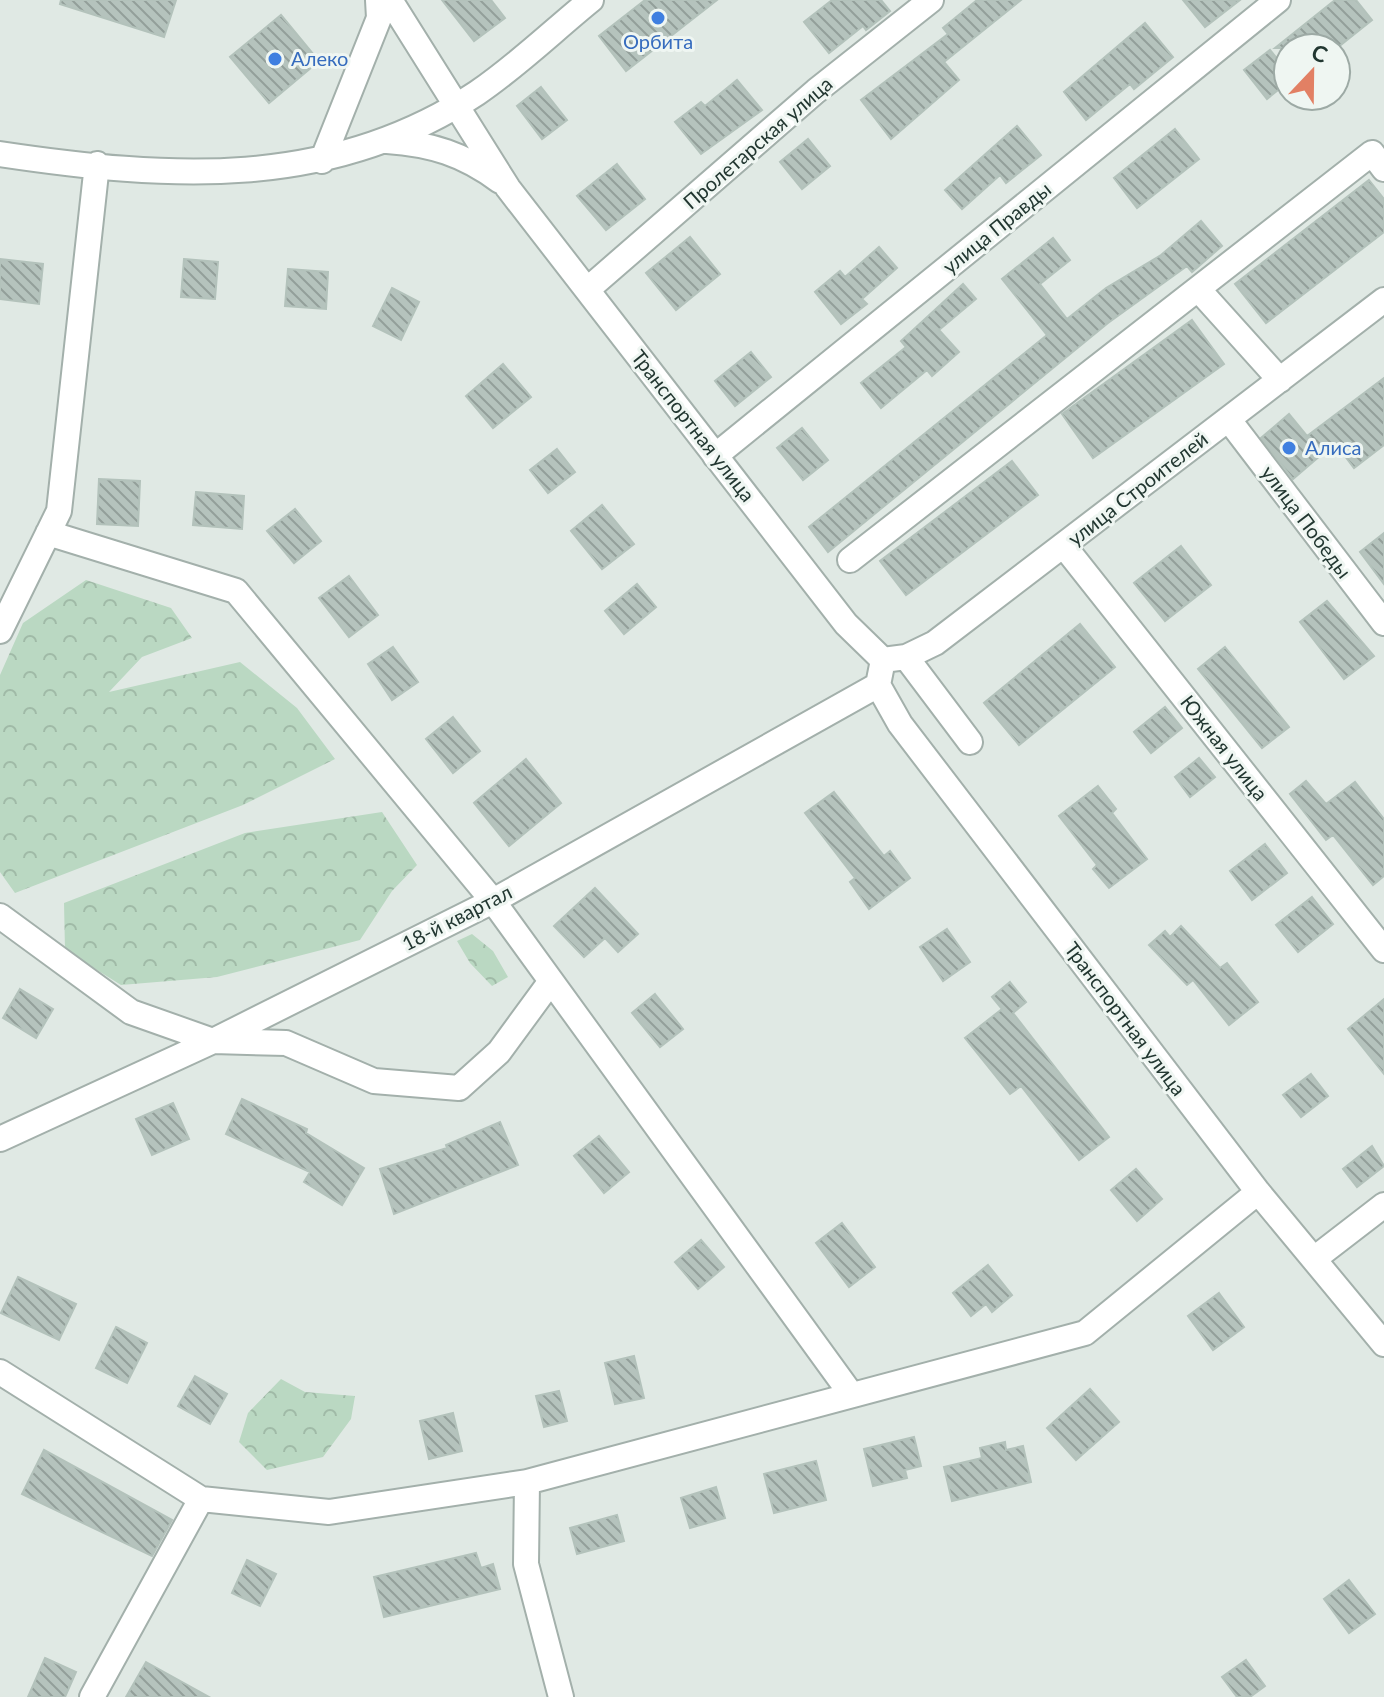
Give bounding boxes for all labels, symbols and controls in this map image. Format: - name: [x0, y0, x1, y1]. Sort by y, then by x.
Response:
- marker: Орбита: [649, 9, 667, 27]
- place label: Орбита: [623, 29, 693, 53]
- north arrow: [1272, 32, 1352, 112]
- text: С: [1308, 38, 1332, 68]
- place label: Алеко: [291, 46, 348, 70]
- marker: Алеко: [266, 50, 284, 68]
- street label: Пролетарская улица: [678, 71, 837, 213]
- street label: улица Правды: [937, 176, 1055, 278]
- street label: Транспортная улица: [627, 345, 761, 506]
- street label: улица Строителей: [1063, 426, 1212, 550]
- place label: Алиса: [1305, 435, 1361, 459]
- marker: Алиса: [1280, 439, 1298, 457]
- street label: улица Победы: [1257, 460, 1357, 582]
- street label: Южная улица: [1176, 690, 1273, 805]
- street label: 18-й квартал: [398, 879, 515, 955]
- street label: Транспортная улица: [1060, 937, 1191, 1100]

